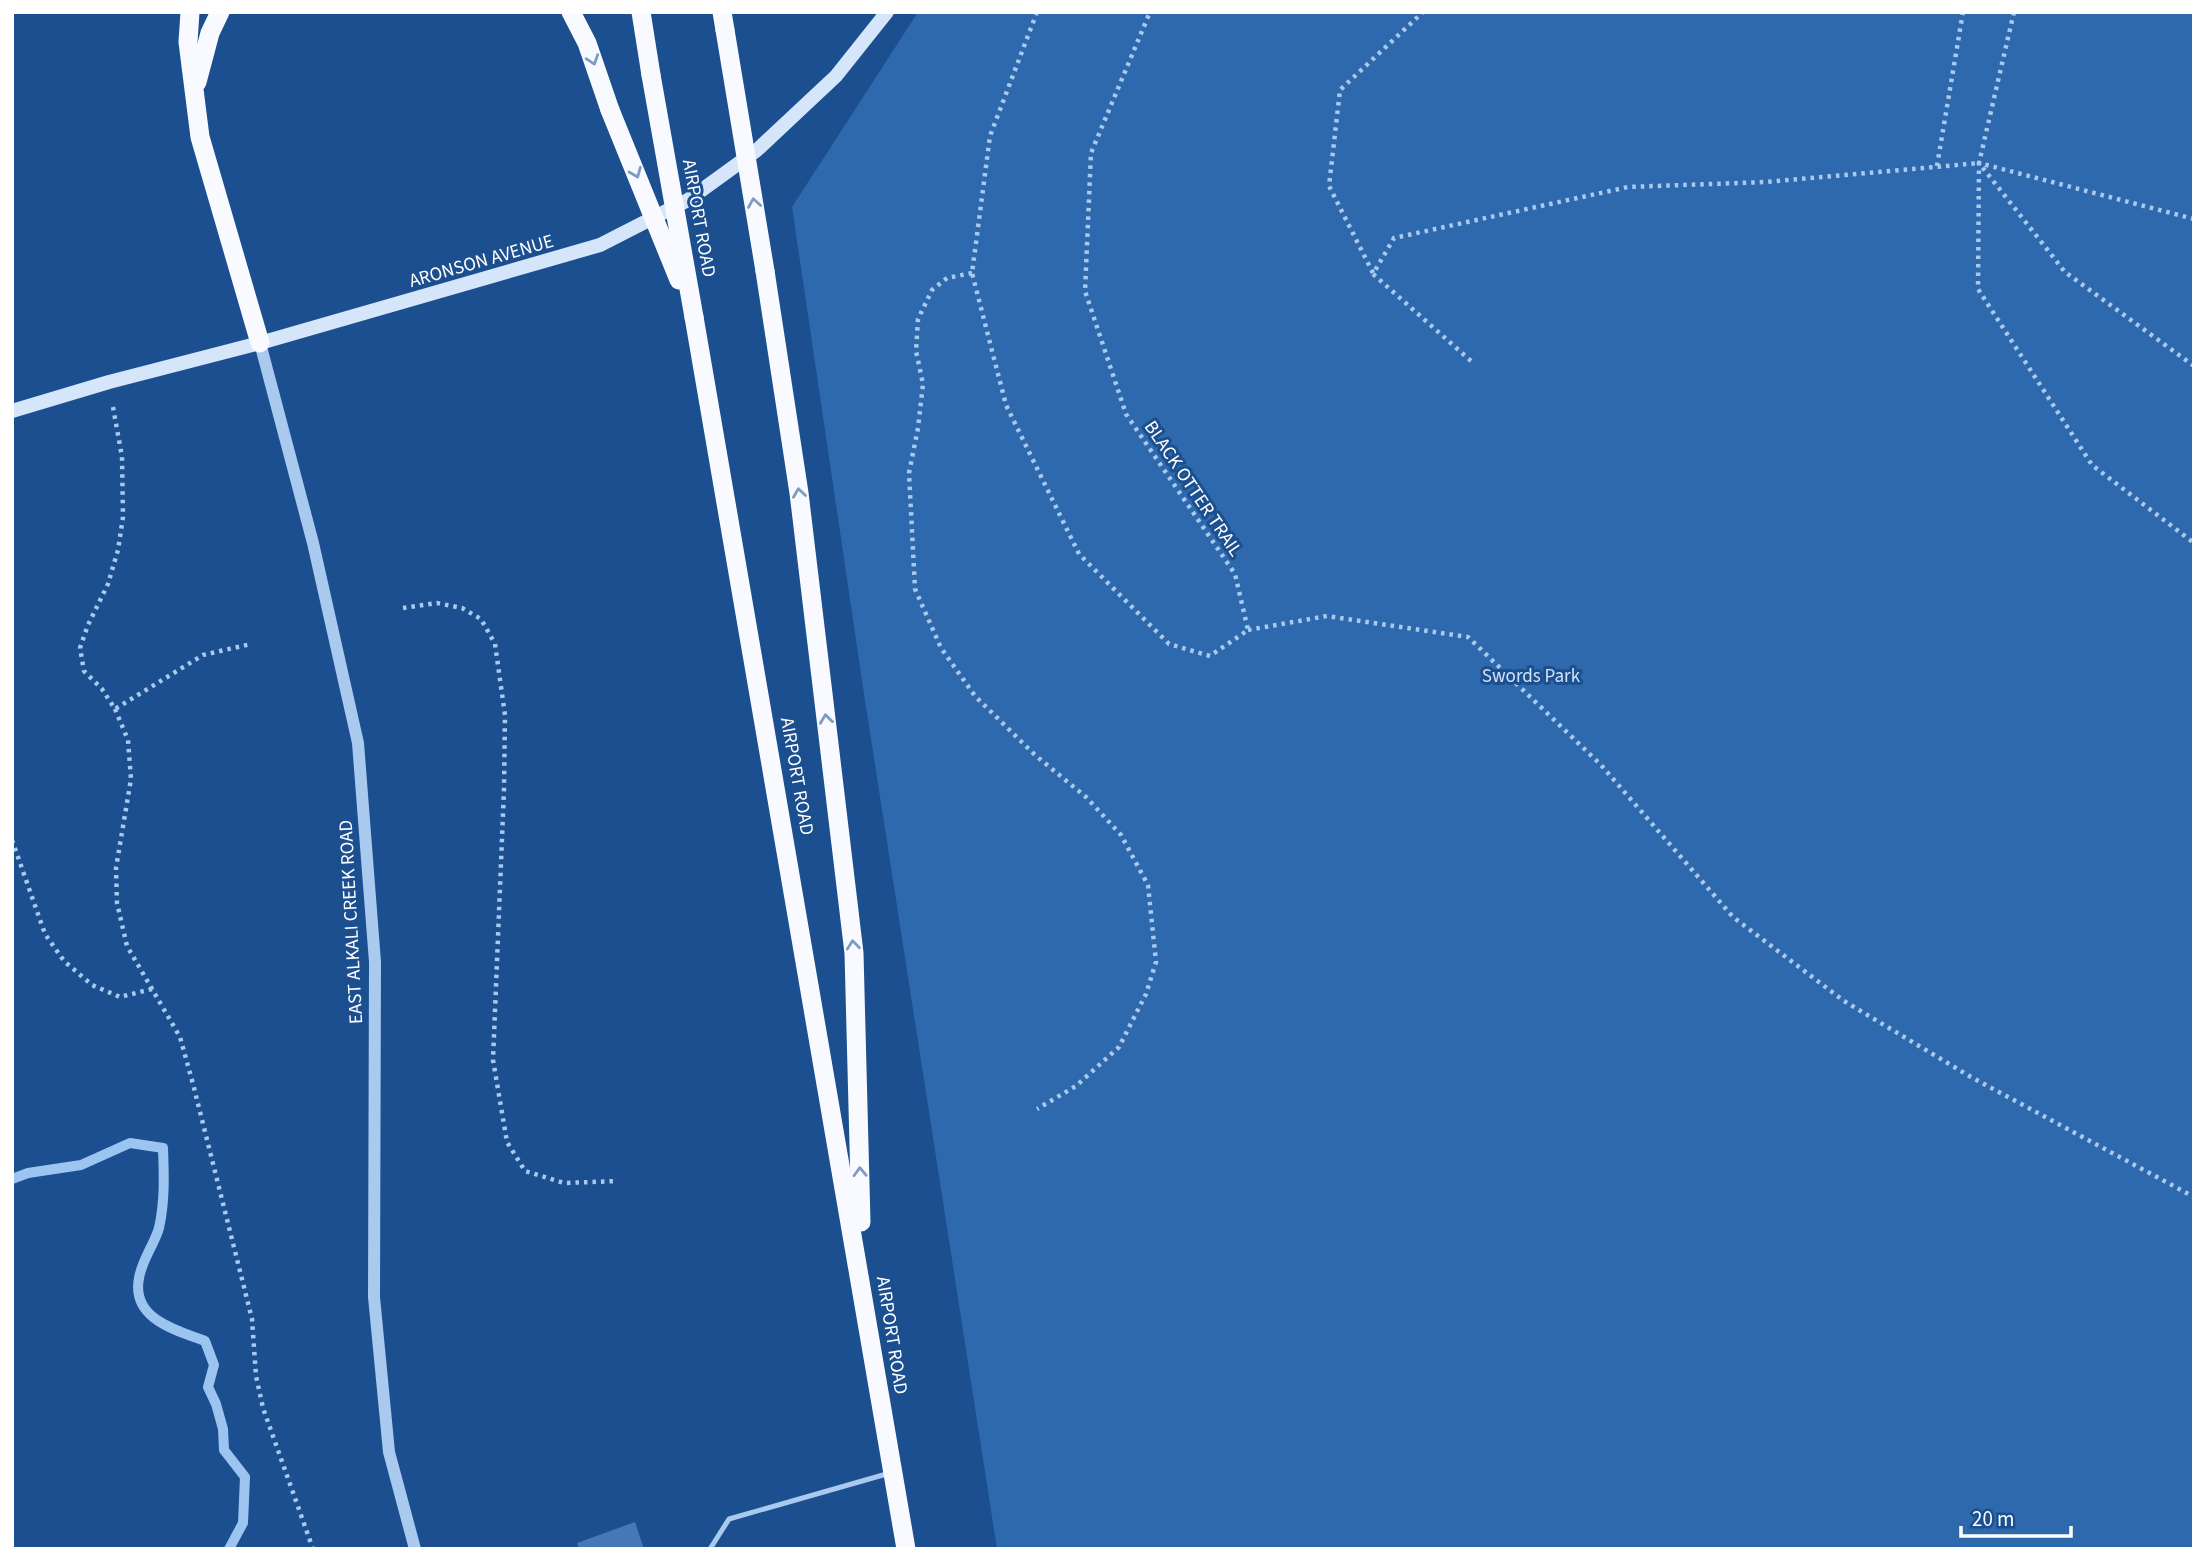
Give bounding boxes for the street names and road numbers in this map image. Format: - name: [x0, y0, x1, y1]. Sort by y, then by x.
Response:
- street label: AIRPORT ROAD: [675, 157, 722, 279]
- street label: ARONSON AVENUE: [406, 228, 557, 295]
- street label: BLACK OTTER TRAIL: [1137, 415, 1248, 562]
- street label: AIRPORT ROAD: [773, 715, 820, 837]
- street label: EAST ALKALI CREEK ROAD: [333, 819, 370, 1025]
- street label: AIRPORT ROAD: [869, 1274, 914, 1396]

